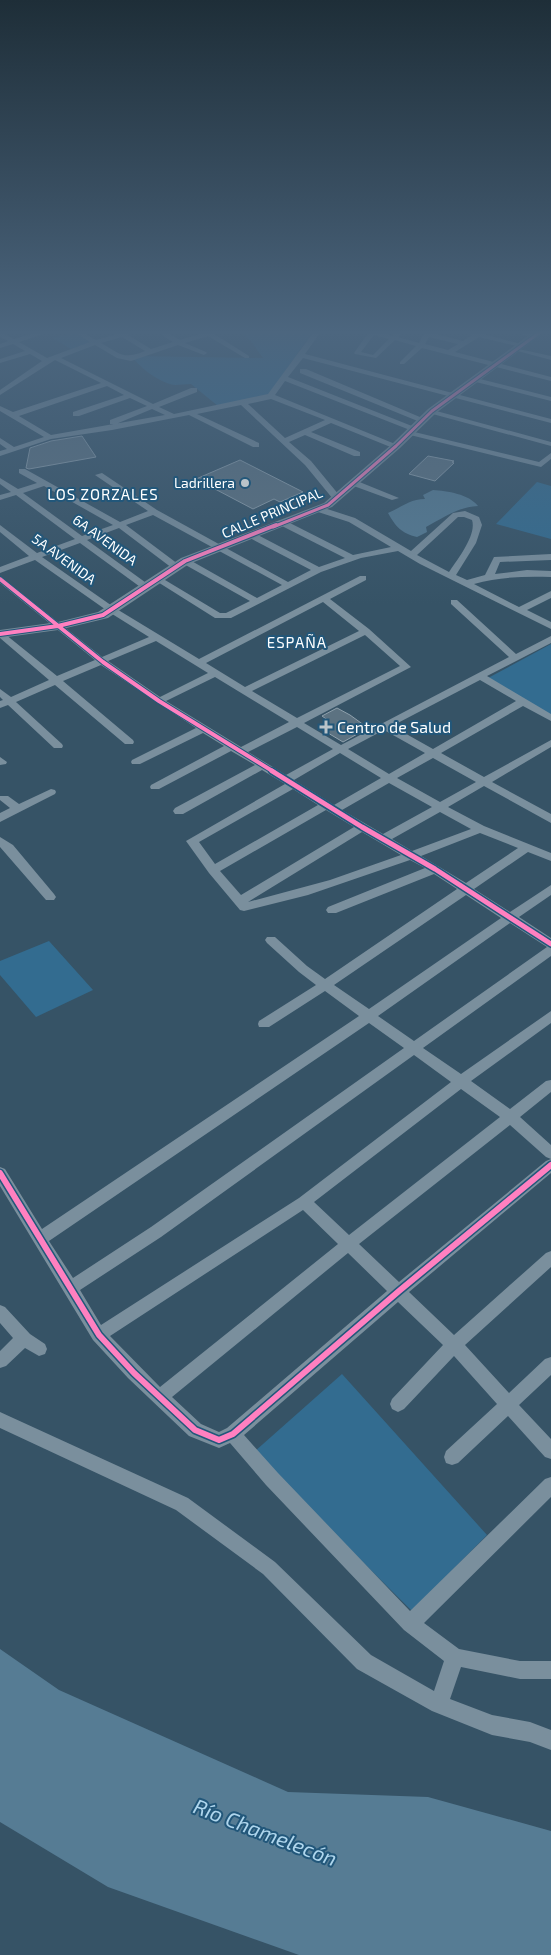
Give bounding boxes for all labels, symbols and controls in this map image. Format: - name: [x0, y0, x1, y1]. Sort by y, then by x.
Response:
- place label: Ladrillera: [174, 474, 235, 491]
- marker: Ladrillera: [239, 477, 251, 489]
- street label: CALLE PRINCIPAL: [219, 484, 325, 541]
- district label: LOS ZORZALES: [47, 485, 159, 503]
- street label: 6A AVENIDA: [70, 511, 141, 569]
- street label: 5A AVENIDA: [29, 530, 100, 588]
- district label: ESPAÑA: [267, 633, 327, 651]
- place label: Centro de Salud: [337, 717, 451, 736]
- marker: Centro de Salud: [319, 720, 333, 734]
- water label: Río Chamelecón: [190, 1793, 341, 1870]

